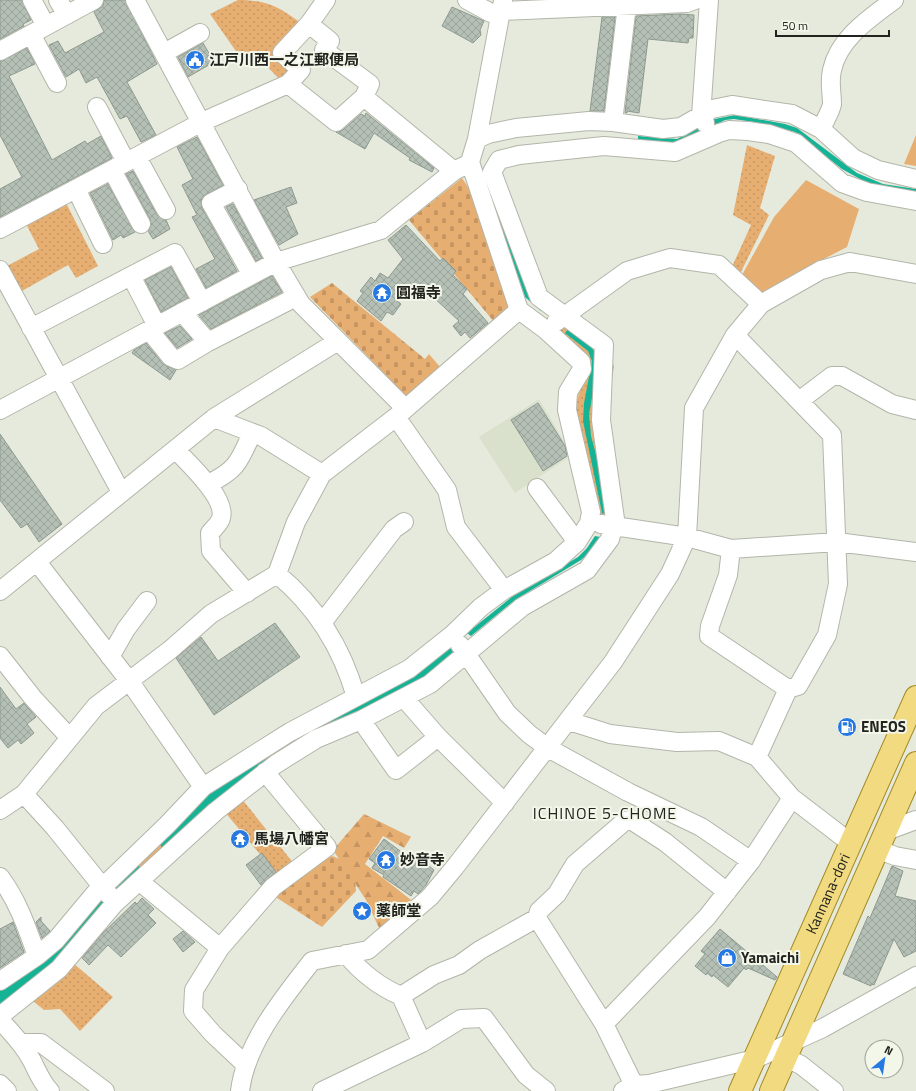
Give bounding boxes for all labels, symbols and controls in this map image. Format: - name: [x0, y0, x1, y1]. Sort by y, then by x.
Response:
- scale bar: [776, 12, 889, 38]
- text: 50 m: [782, 16, 808, 35]
- place label: 江戸川西一之江郵便局: [209, 48, 359, 71]
- public building icon: 江戸川西一之江郵便局: [184, 49, 206, 71]
- place label: 圓福寺: [396, 281, 441, 304]
- temple icon: 圓福寺: [371, 282, 393, 304]
- place label: ENEOS: [861, 715, 906, 738]
- fuel station icon: ENEOS: [836, 716, 858, 738]
- district label: ICHINOE 5-CHOME: [533, 801, 677, 825]
- place label: 馬場八幡宮: [254, 827, 329, 850]
- temple icon: 馬場八幡宮: [229, 828, 251, 850]
- place label: 妙音寺: [400, 848, 445, 871]
- temple icon: 妙音寺: [375, 849, 397, 871]
- street label: Kannana-dori: [800, 850, 856, 938]
- place label: 薬師堂: [376, 899, 421, 922]
- place icon: 薬師堂: [351, 900, 373, 922]
- place label: Yamaichi: [741, 946, 799, 969]
- shop icon: Yamaichi: [716, 947, 738, 969]
- north arrow: [864, 1039, 904, 1079]
- text: N: [882, 1041, 896, 1059]

